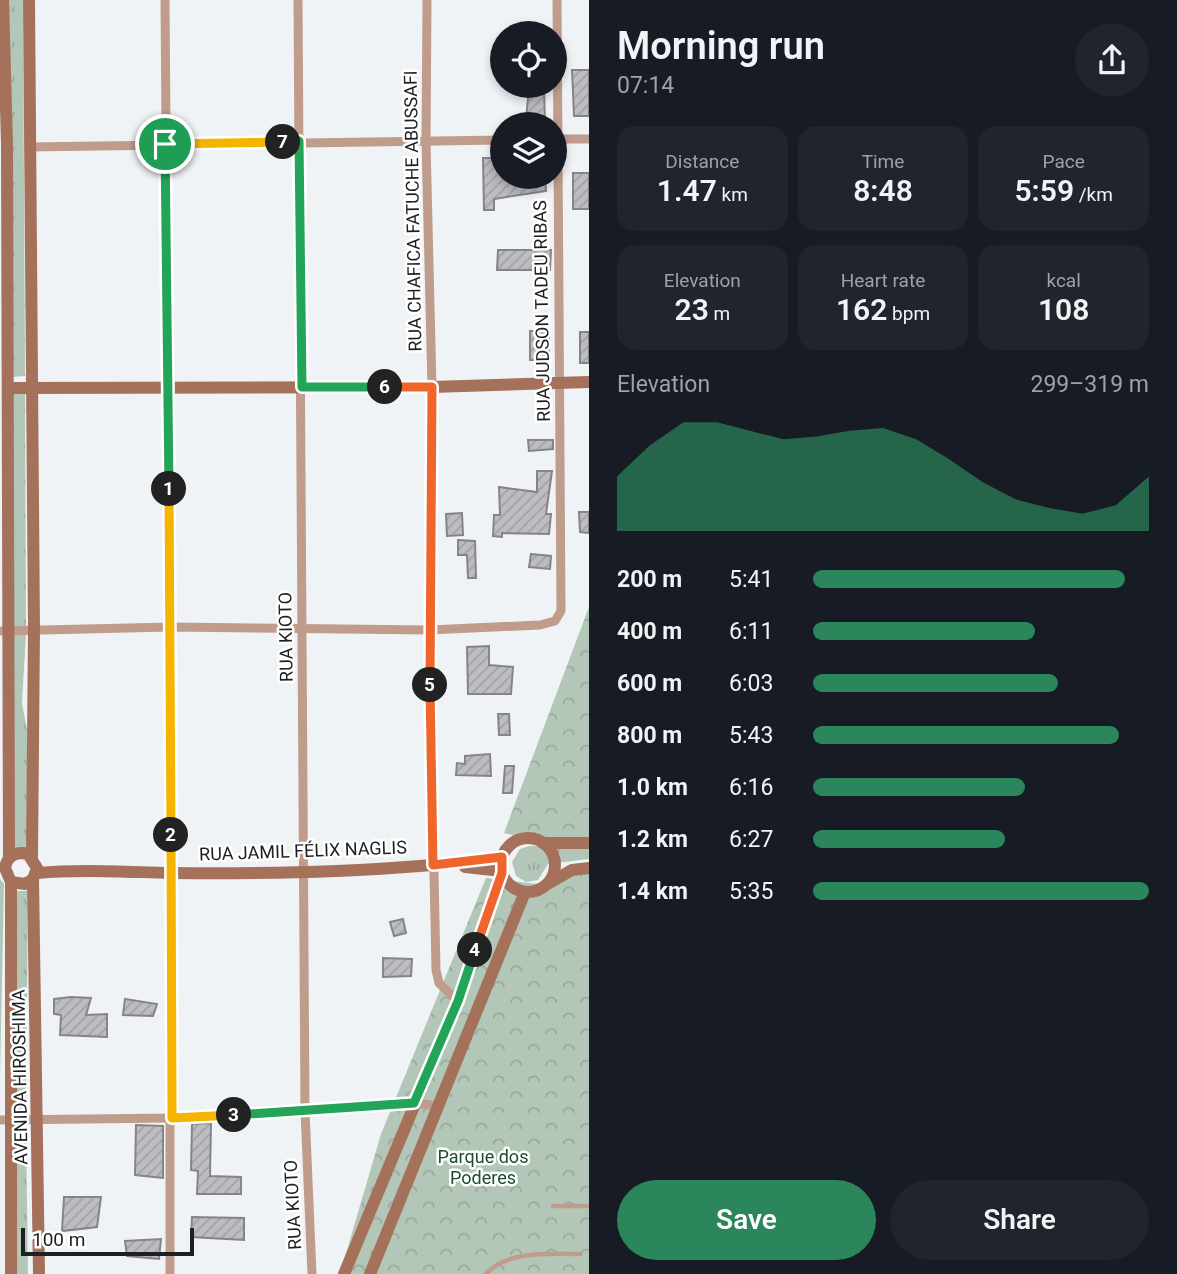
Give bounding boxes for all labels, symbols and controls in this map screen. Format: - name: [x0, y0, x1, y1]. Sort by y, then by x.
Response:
- map controls: [490, 21, 567, 189]
- button: locate: [490, 21, 567, 98]
- button: share: [1075, 23, 1149, 97]
- text: Morning run: [617, 24, 825, 68]
- street label: RUA CHAFICA FATUCHE ABUSSAFI: [400, 70, 425, 352]
- text: 07:14: [617, 72, 674, 99]
- button: layers: [490, 112, 567, 189]
- pin: [135, 114, 195, 174]
- pin: 7: [266, 124, 300, 160]
- icon: arrive: [146, 125, 184, 163]
- text: 7: [277, 130, 288, 153]
- text: Distance: [665, 150, 739, 173]
- text: Time: [862, 150, 904, 173]
- text: Pace: [1043, 150, 1085, 173]
- text: 1.47: [657, 173, 717, 208]
- text: 8:48: [853, 173, 913, 208]
- text: 5:59: [1014, 173, 1074, 208]
- text: km: [717, 183, 748, 206]
- text: /km: [1074, 183, 1113, 206]
- street label: RUA JUDSON TADEU RIBAS: [529, 200, 554, 422]
- text: Elevation: [664, 269, 741, 292]
- text: Heart rate: [841, 269, 925, 292]
- text: kcal: [1046, 269, 1081, 292]
- text: 23: [675, 292, 709, 327]
- text: 162: [836, 292, 887, 327]
- text: 108: [1038, 292, 1089, 327]
- text: m: [709, 302, 730, 325]
- text: bpm: [887, 302, 930, 325]
- pin: 6: [368, 370, 402, 404]
- text: Elevation: [617, 371, 710, 398]
- text: 299–319 m: [1030, 371, 1149, 398]
- text: 6: [379, 375, 390, 398]
- pin: 1: [152, 472, 186, 506]
- text: 1: [163, 477, 174, 500]
- text: 200 m: [617, 566, 682, 593]
- text: 5:41: [729, 566, 773, 593]
- street label: RUA KIOTO: [274, 592, 297, 682]
- text: 400 m: [617, 618, 682, 645]
- text: 6:11: [729, 618, 773, 645]
- pin: 5: [412, 668, 448, 702]
- text: 600 m: [617, 670, 682, 697]
- text: 6:03: [729, 670, 773, 697]
- text: 5: [424, 673, 435, 696]
- text: 800 m: [617, 722, 682, 749]
- text: 5:43: [729, 722, 773, 749]
- text: 1.0 km: [617, 774, 688, 801]
- text: 6:16: [729, 774, 773, 801]
- pin: 2: [154, 818, 188, 852]
- text: 2: [165, 823, 176, 846]
- text: 1.2 km: [617, 826, 688, 853]
- text: 6:27: [729, 826, 773, 853]
- street label: RUA JAMIL FÉLIX NAGLIS: [199, 836, 408, 865]
- text: 1.4 km: [617, 878, 688, 905]
- text: 5:35: [729, 878, 773, 905]
- pin: 4: [458, 932, 492, 968]
- text: 4: [469, 938, 480, 961]
- street label: AVENIDA HIROSHIMA: [7, 989, 32, 1165]
- pin: 3: [216, 1098, 252, 1132]
- text: 3: [228, 1103, 239, 1126]
- park label: Parque dos Poderes: [438, 1146, 528, 1188]
- street label: RUA KIOTO: [280, 1160, 305, 1251]
- button: Save: [617, 1180, 876, 1260]
- button: Share: [890, 1180, 1149, 1260]
- scale bar: [21, 1225, 194, 1257]
- text: 100 m: [32, 1228, 85, 1251]

